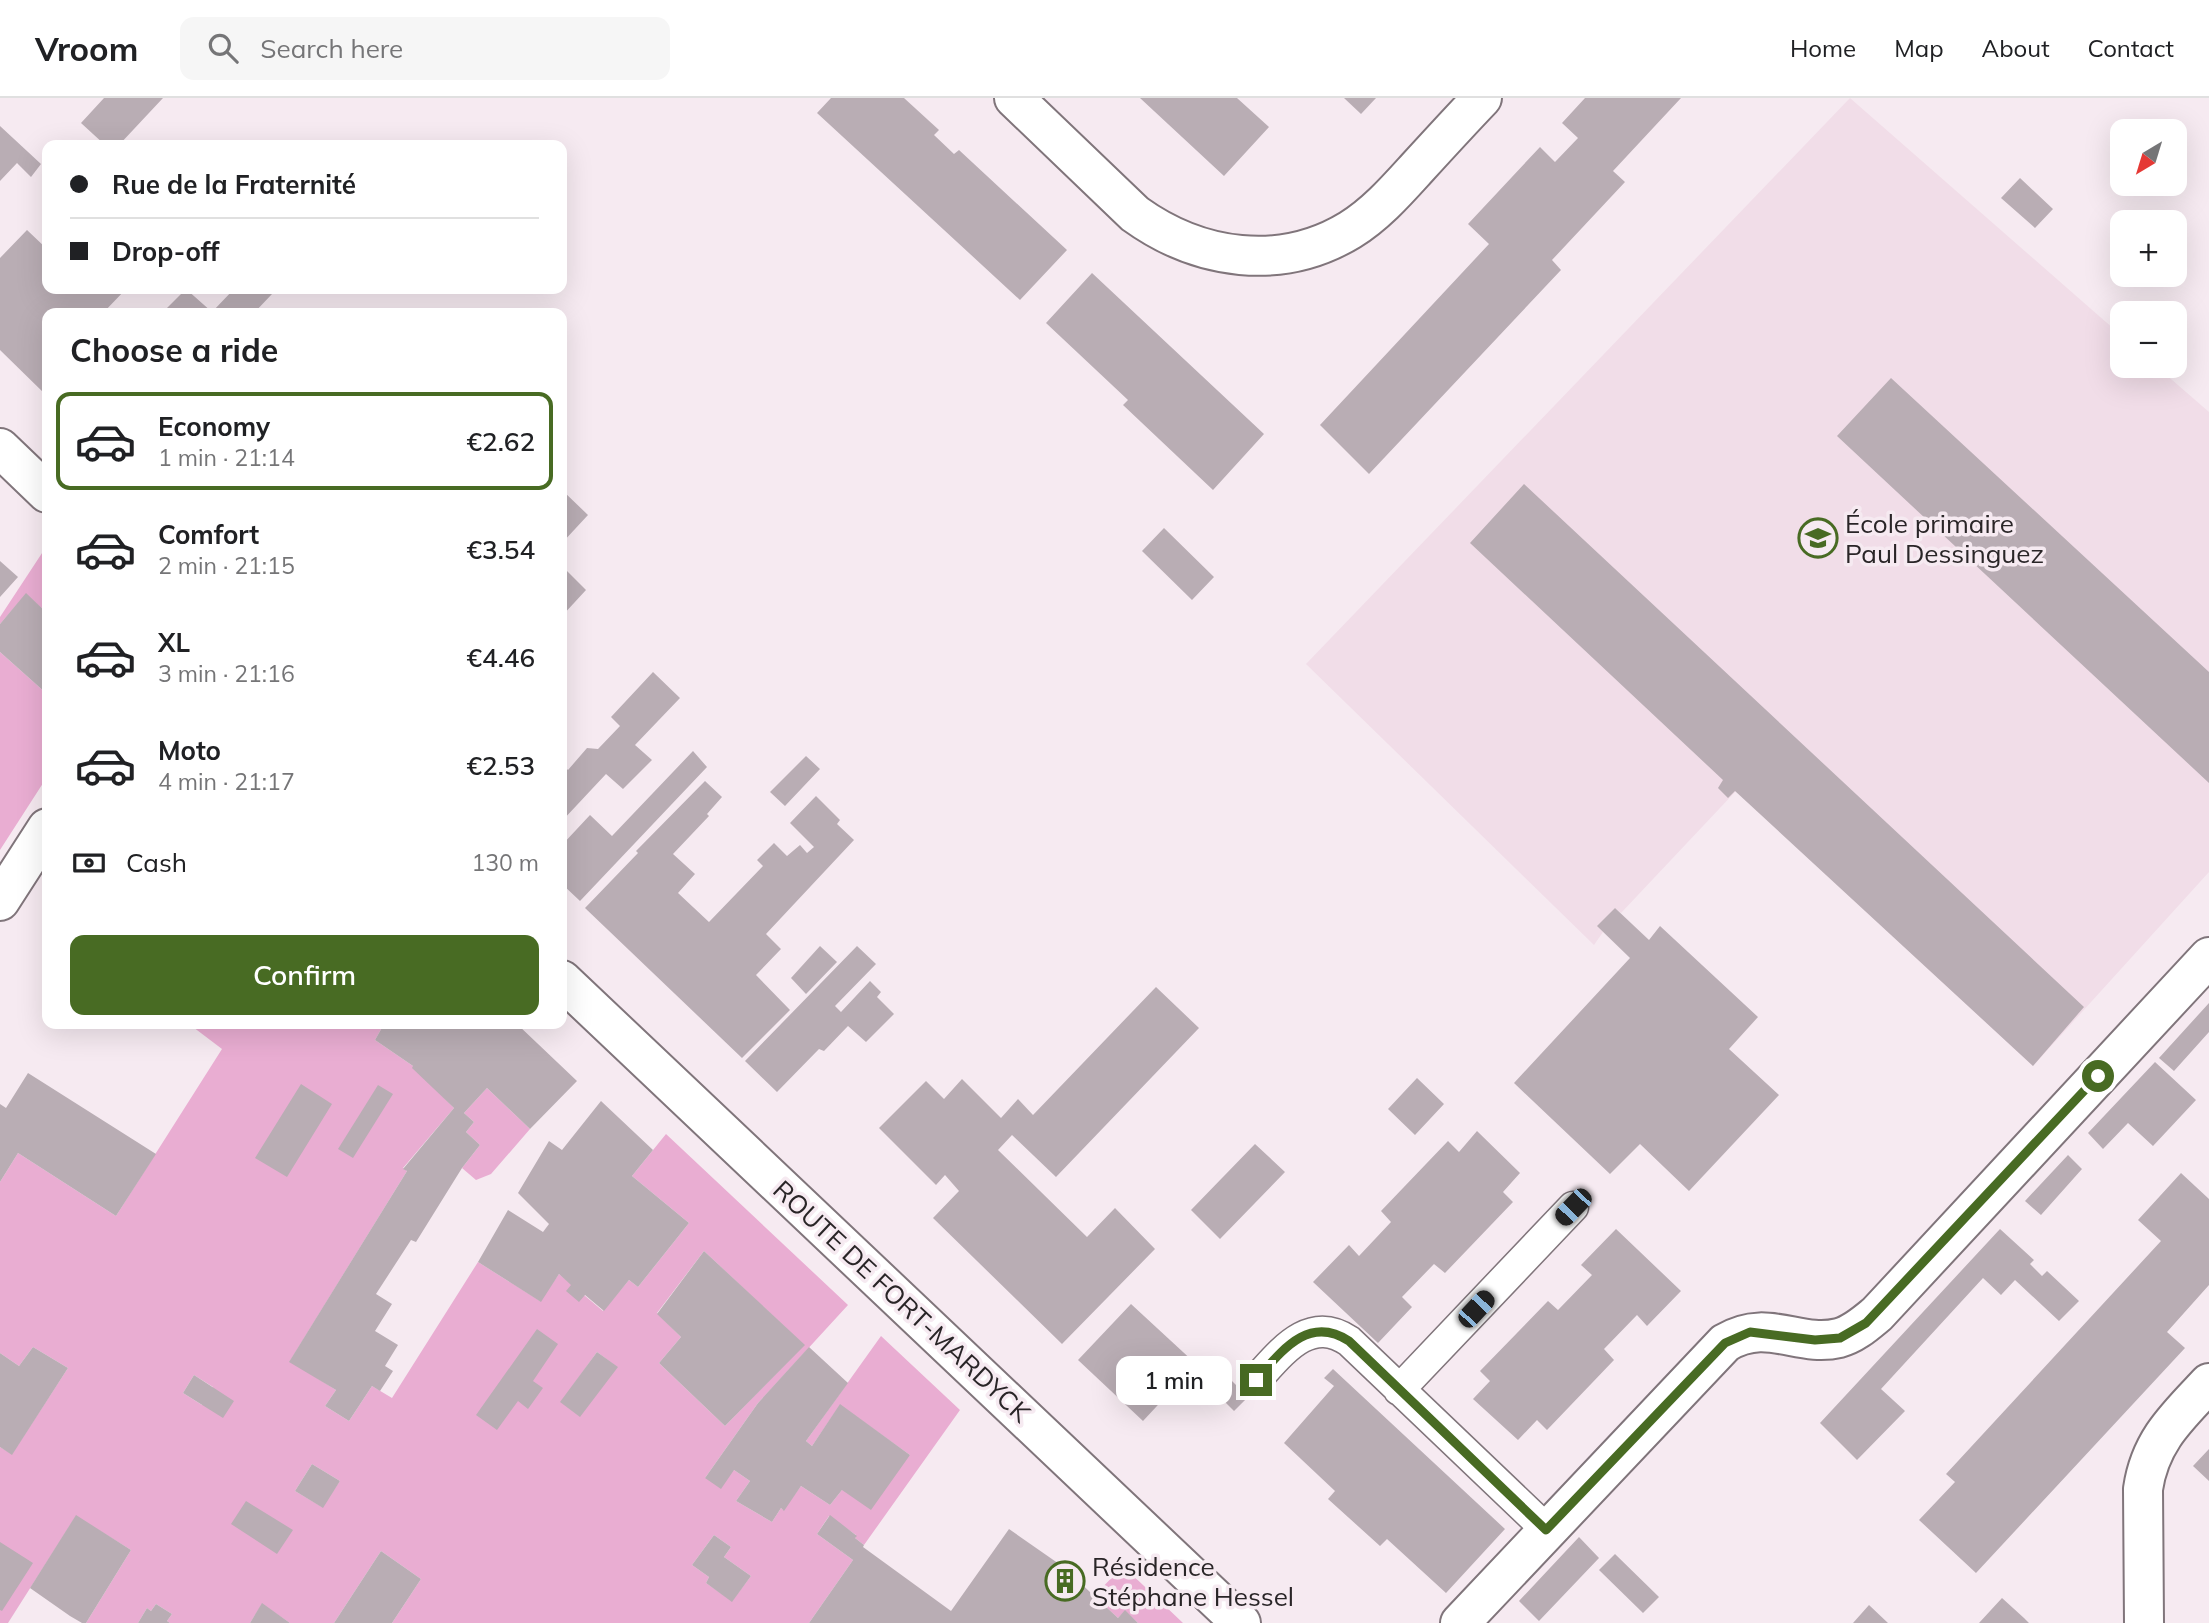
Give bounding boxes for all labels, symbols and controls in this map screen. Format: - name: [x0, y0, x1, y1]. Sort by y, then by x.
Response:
- search box: [180, 17, 670, 80]
- text: Vroom: [35, 28, 138, 69]
- icon: search: [204, 29, 242, 67]
- text: Search here: [260, 32, 403, 65]
- text: Home: [1790, 33, 1856, 63]
- text: Map: [1894, 33, 1944, 63]
- text: About: [1982, 33, 2050, 63]
- text: Contact: [2088, 33, 2174, 63]
- north arrow: [2110, 119, 2188, 196]
- map controls: [2110, 119, 2187, 378]
- text: Rue de la Fraternité: [112, 168, 356, 201]
- button: +: [2110, 210, 2187, 287]
- text: Drop-off: [112, 235, 219, 268]
- button: −: [2110, 301, 2187, 378]
- text: Choose a ride: [70, 330, 278, 370]
- icon: car: [74, 410, 137, 473]
- text: Economy: [158, 410, 270, 443]
- text: €2.62: [466, 425, 535, 458]
- text: 1 min · 21:14: [158, 443, 295, 472]
- place label: École primaire Paul Dessinguez: [1845, 507, 2044, 570]
- school or university icon: École primaire Paul Dessinguez: [1797, 517, 1839, 559]
- icon: car: [74, 518, 137, 581]
- text: Comfort: [158, 518, 259, 551]
- text: €3.54: [466, 533, 535, 566]
- text: 2 min · 21:15: [158, 551, 295, 580]
- icon: car: [74, 626, 137, 689]
- text: XL: [158, 626, 190, 659]
- text: €4.46: [466, 641, 535, 674]
- text: 3 min · 21:16: [158, 659, 295, 688]
- icon: car: [74, 734, 137, 797]
- text: Moto: [158, 734, 221, 767]
- text: €2.53: [466, 749, 535, 782]
- text: 4 min · 21:17: [158, 767, 295, 796]
- icon: cash: [70, 844, 108, 882]
- text: Cash: [126, 846, 187, 879]
- text: 130 m: [471, 848, 539, 877]
- button: Confirm: [70, 935, 539, 1015]
- route start: [2082, 1060, 2114, 1092]
- street label: ROUTE DE FORT-MARDYCK: [766, 1173, 1038, 1429]
- car: [1551, 1185, 1596, 1229]
- car: [1454, 1286, 1499, 1332]
- callout: 1 min: [1116, 1356, 1232, 1404]
- route end: [1240, 1364, 1272, 1396]
- text: 1 min: [1144, 1366, 1204, 1395]
- place label: Résidence Stéphane Hessel: [1092, 1550, 1294, 1613]
- building icon: Résidence Stéphane Hessel: [1044, 1560, 1086, 1602]

